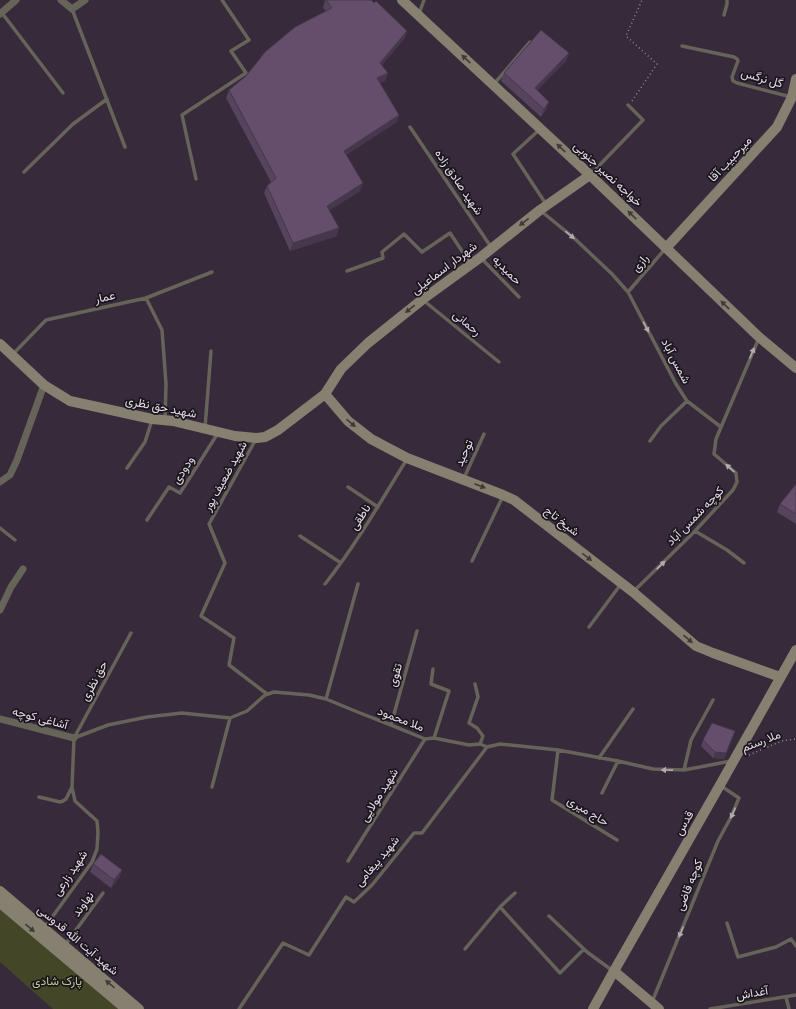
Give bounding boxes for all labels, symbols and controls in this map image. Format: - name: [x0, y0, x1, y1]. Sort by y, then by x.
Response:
- one-way arrow: [462, 55, 471, 64]
- street label: گل نرگس: [739, 62, 785, 93]
- street label: میرحبیب آقا: [703, 131, 756, 186]
- street label: خواجه نصیر جنوبی: [569, 136, 647, 211]
- one-way arrow: [556, 143, 566, 153]
- street label: شهید صادق زاده: [430, 145, 489, 219]
- one-way arrow: [627, 210, 637, 219]
- one-way arrow: [519, 218, 530, 226]
- one-way arrow: [565, 231, 575, 240]
- street label: شهردار اسماعیلی: [406, 236, 481, 299]
- street label: رازی: [626, 249, 653, 276]
- street label: حمیدیه: [488, 250, 527, 289]
- street label: عمار: [92, 285, 117, 308]
- one-way arrow: [720, 300, 730, 309]
- one-way arrow: [404, 305, 415, 314]
- street label: رحمانی: [449, 305, 486, 340]
- one-way arrow: [643, 321, 650, 332]
- street label: شمس آباد: [657, 335, 696, 387]
- one-way arrow: [750, 346, 756, 358]
- street label: شهید حق نظری: [124, 390, 198, 423]
- one-way arrow: [346, 418, 356, 427]
- street label: توحید: [449, 436, 478, 469]
- street label: شهید ضعیف پور: [197, 437, 252, 515]
- street label: ودودی: [166, 452, 199, 488]
- one-way arrow: [725, 463, 735, 473]
- street label: کوچه شمس آباد: [661, 481, 728, 550]
- one-way arrow: [474, 483, 486, 489]
- street label: ناطقی: [344, 500, 375, 534]
- street label: شیخ تاج: [540, 501, 584, 541]
- one-way arrow: [582, 553, 593, 561]
- one-way arrow: [656, 560, 666, 570]
- one-way arrow: [682, 635, 693, 644]
- street label: حق نظری: [75, 657, 112, 704]
- street label: تقوی: [382, 661, 407, 689]
- street label: آشاغی کوچه: [10, 701, 71, 734]
- street label: ملا محمود: [375, 701, 427, 736]
- street label: ملا رستم: [738, 724, 783, 757]
- street label: شهید مولایی: [354, 764, 403, 825]
- one-way arrow: [661, 766, 673, 773]
- street label: حاج میری: [564, 791, 613, 831]
- street label: قدس: [669, 807, 698, 839]
- one-way arrow: [730, 807, 736, 819]
- street label: شهید پیغامی: [349, 831, 404, 890]
- street label: شهید زارعی: [47, 846, 92, 900]
- street label: کوچه قاضی: [670, 856, 707, 913]
- street label: نهاوند: [67, 887, 98, 920]
- street label: شهید آیت الله قدوسی: [33, 900, 123, 979]
- one-way arrow: [24, 923, 35, 932]
- one-way arrow: [677, 926, 683, 938]
- park label: پارک شادی: [32, 971, 82, 990]
- one-way arrow: [104, 979, 115, 988]
- street label: آغداش: [734, 980, 771, 1004]

